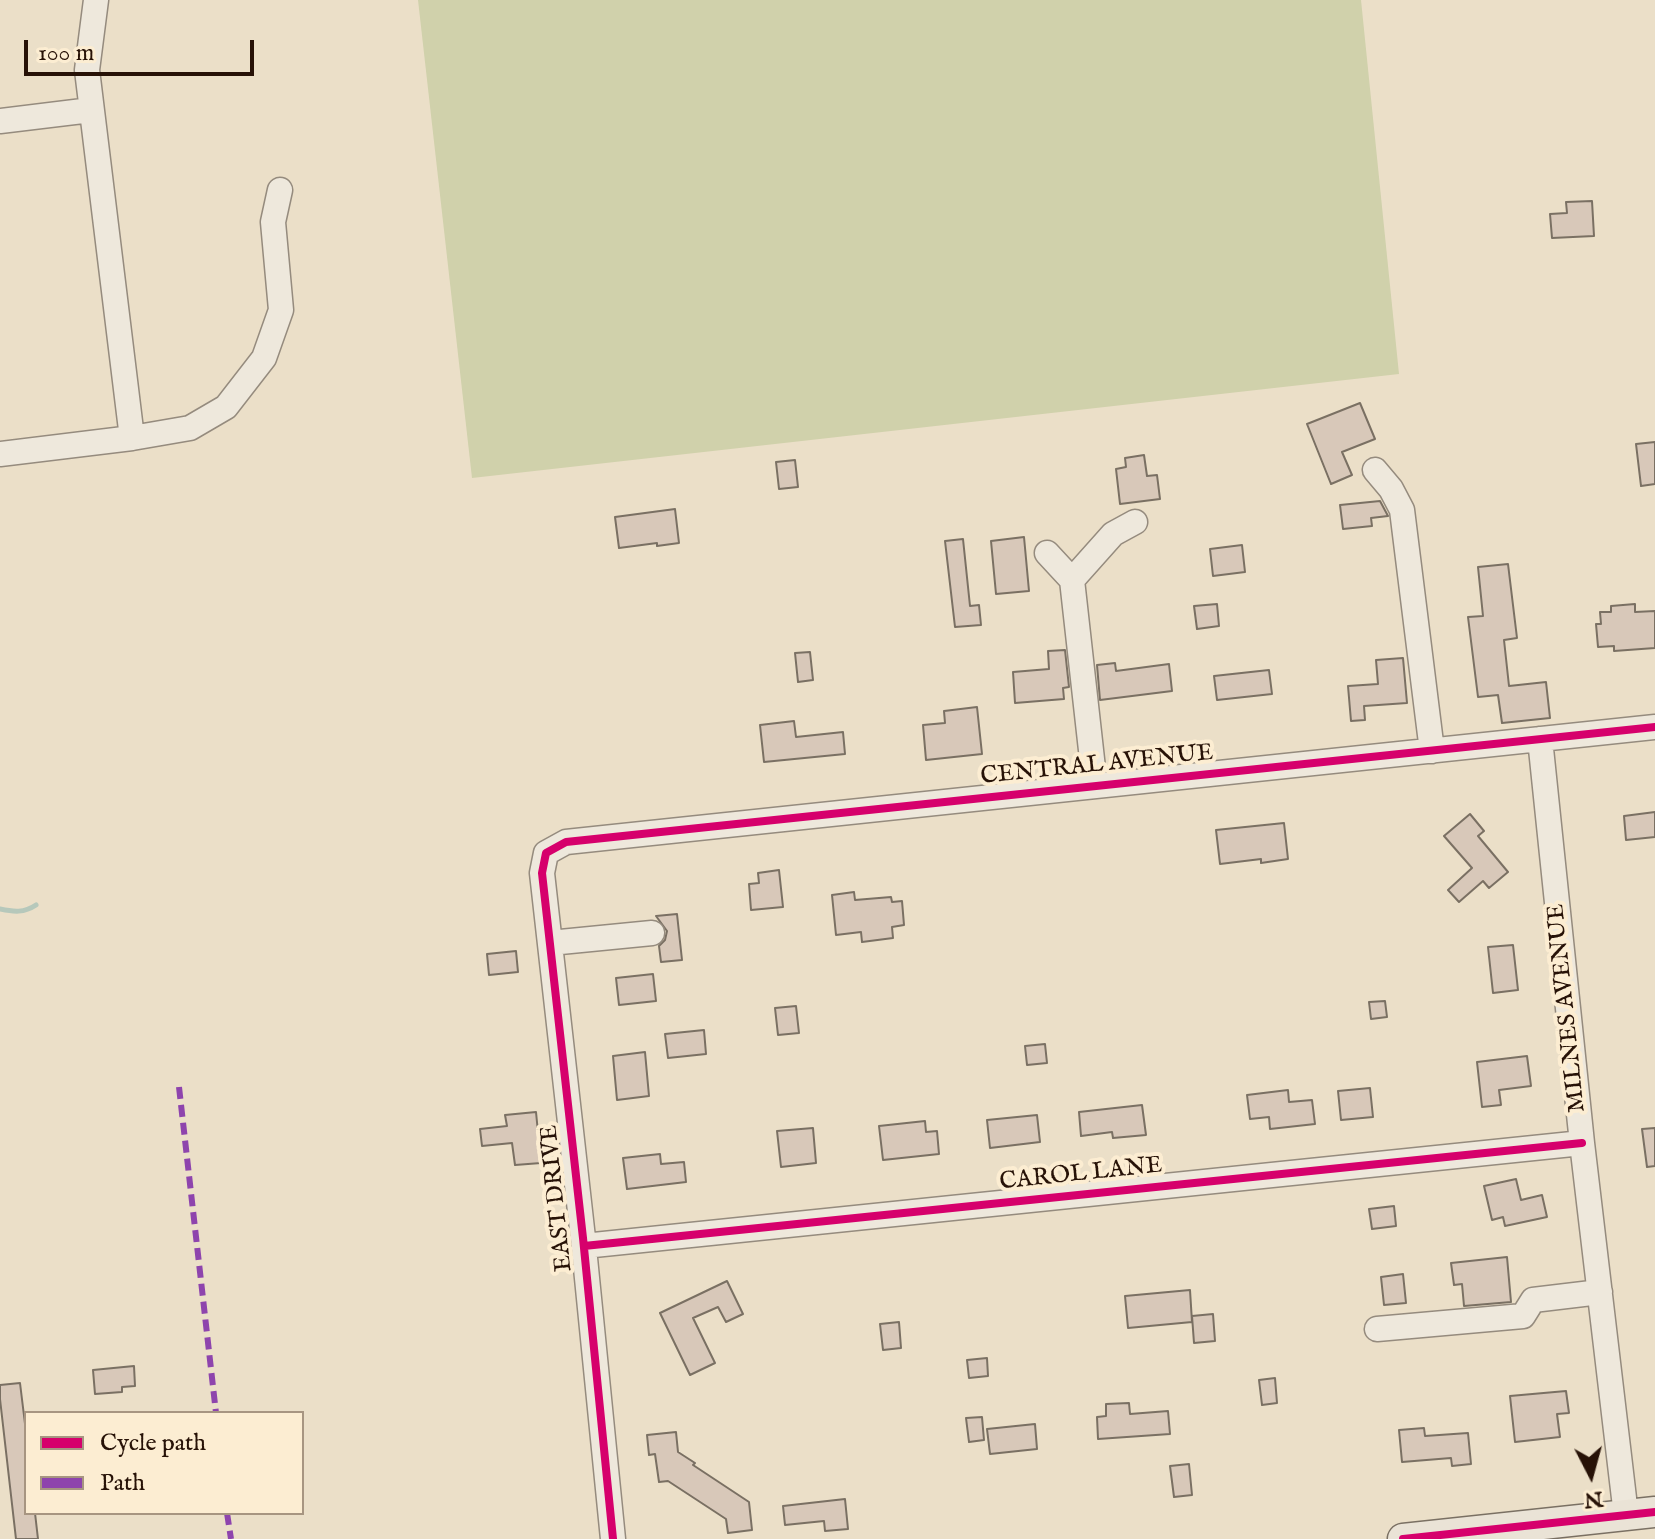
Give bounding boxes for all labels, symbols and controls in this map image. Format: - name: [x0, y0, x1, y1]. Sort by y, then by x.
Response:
- scale bar: [28, 24, 258, 74]
- text: 100 m: [38, 38, 94, 69]
- street label: CENTRAL AVENUE: [979, 739, 1215, 793]
- street label: MILNES AVENUE: [1543, 902, 1593, 1114]
- street label: EAST DRIVE: [536, 1123, 580, 1273]
- street label: CAROL LANE: [998, 1152, 1164, 1198]
- legend: [24, 1411, 304, 1515]
- text: Cycle path: [100, 1428, 206, 1459]
- north arrow: [1551, 1435, 1631, 1515]
- text: Path: [100, 1468, 145, 1499]
- text: N: [1583, 1484, 1604, 1514]

